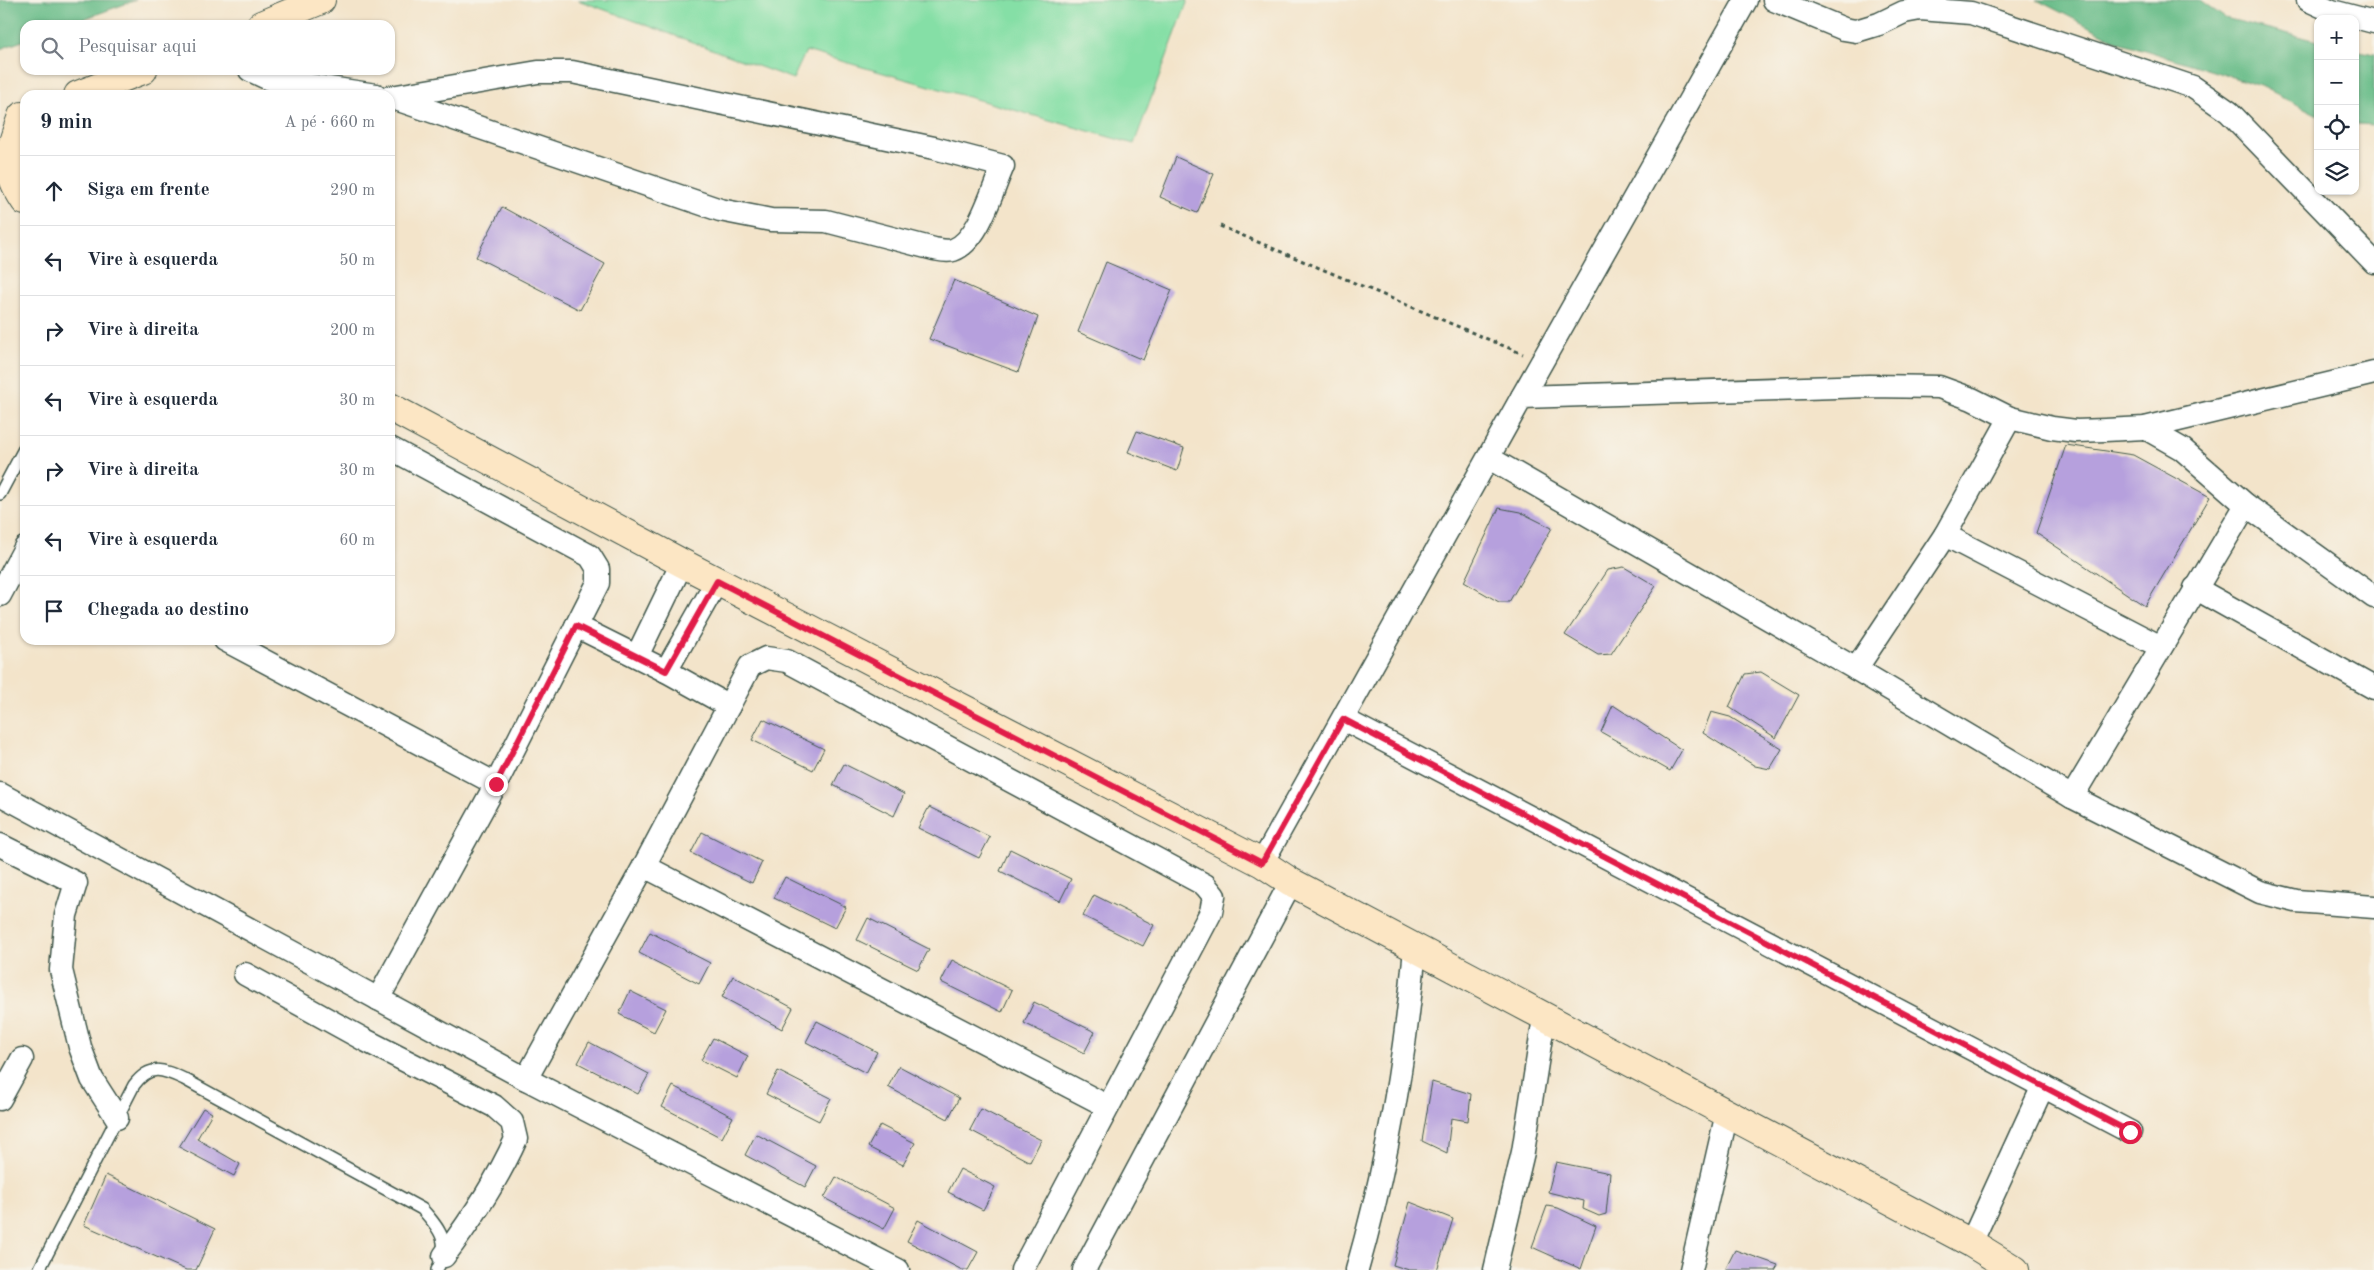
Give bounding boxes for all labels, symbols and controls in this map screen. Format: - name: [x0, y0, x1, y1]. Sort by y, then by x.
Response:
- map controls: [2314, 15, 2359, 195]
- button: +: [2314, 15, 2359, 60]
- search box: [20, 20, 395, 75]
- icon: search: [38, 34, 66, 62]
- text: Pesquisar aqui: [78, 38, 197, 57]
- button: −: [2314, 60, 2359, 105]
- button: locate: [2314, 105, 2359, 150]
- text: 9 min: [40, 112, 93, 133]
- text: A pé · 660 m: [284, 115, 375, 131]
- button: layers: [2314, 150, 2359, 195]
- icon: ahead: [40, 177, 68, 205]
- text: Siga em frente: [87, 181, 210, 200]
- text: 290 m: [330, 183, 375, 199]
- icon: left: [40, 247, 68, 275]
- text: Vire à esquerda: [87, 251, 218, 270]
- text: 50 m: [339, 253, 375, 269]
- icon: right: [40, 317, 68, 345]
- text: Vire à direita: [87, 321, 199, 340]
- text: 200 m: [330, 323, 375, 339]
- icon: left: [40, 387, 68, 415]
- text: Vire à esquerda: [87, 391, 218, 410]
- text: 30 m: [339, 393, 375, 409]
- icon: right: [40, 457, 68, 485]
- text: Vire à direita: [87, 461, 199, 480]
- text: 30 m: [339, 463, 375, 479]
- icon: left: [40, 527, 68, 555]
- text: Vire à esquerda: [87, 531, 218, 550]
- text: 60 m: [339, 533, 375, 549]
- icon: arrive: [40, 597, 68, 625]
- text: Chegada ao destino: [87, 601, 249, 620]
- route end: [485, 773, 508, 796]
- route start: [2119, 1121, 2142, 1144]

